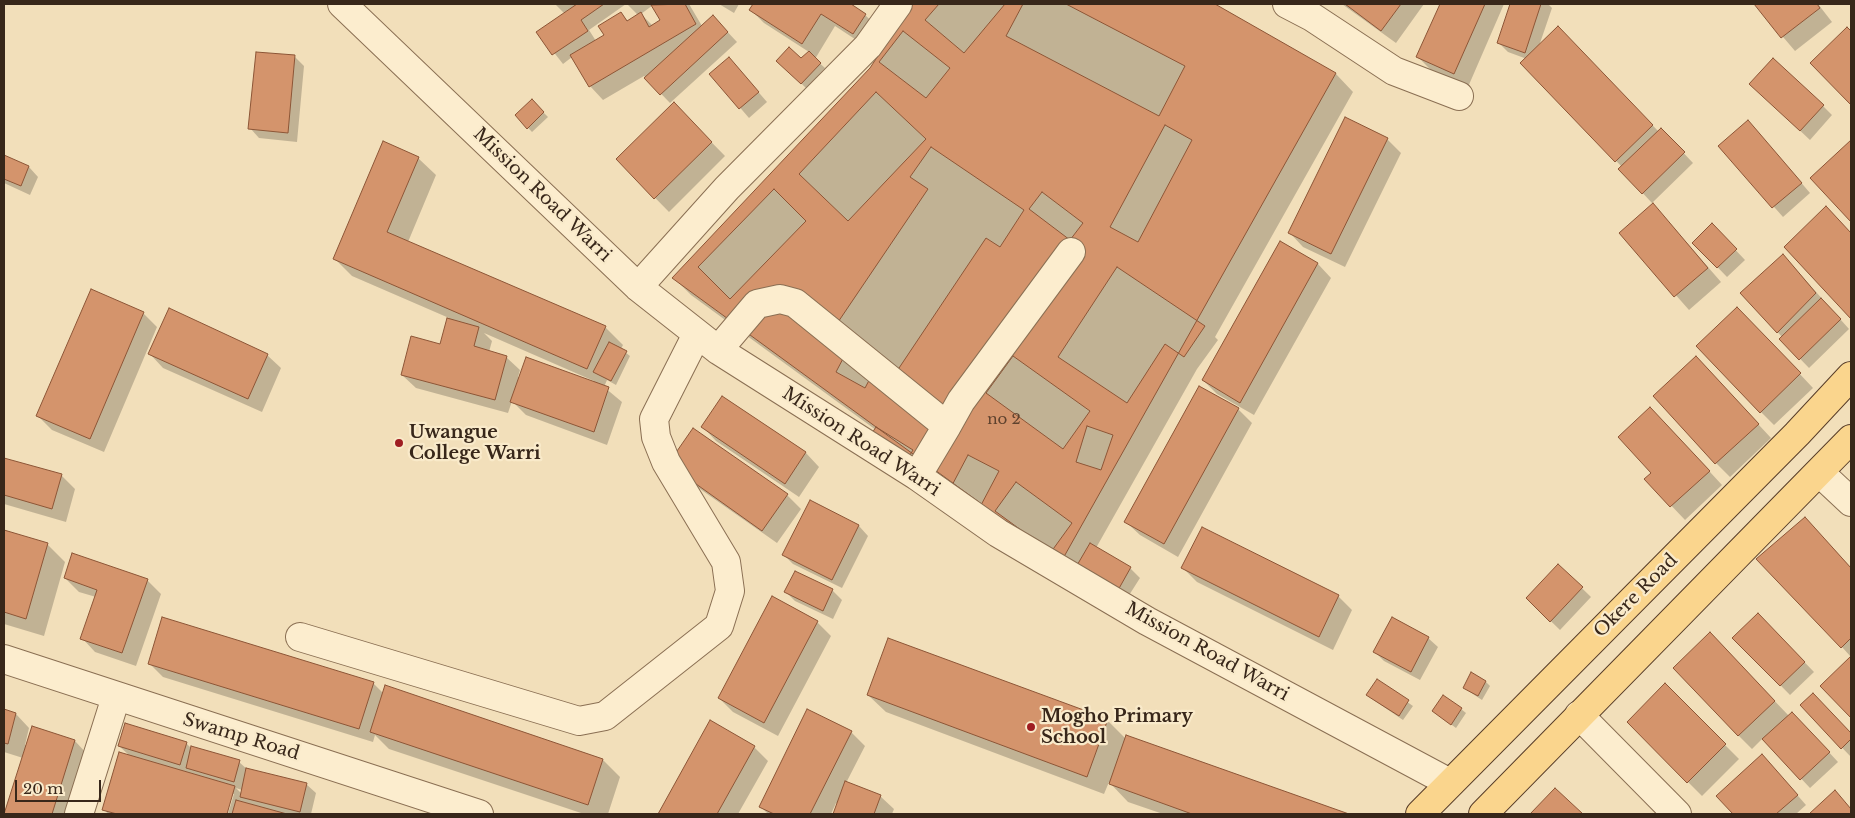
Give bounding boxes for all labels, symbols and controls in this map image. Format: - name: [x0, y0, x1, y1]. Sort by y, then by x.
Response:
- street label: Mission Road Warri: [468, 123, 616, 267]
- street label: Mission Road Warri: [778, 383, 944, 501]
- house number: no 2: [987, 411, 1021, 429]
- place label: Uwangue College Warri: [409, 422, 540, 464]
- marker: Uwangue College Warri: [393, 437, 405, 449]
- street label: Okere Road: [1590, 550, 1682, 642]
- street label: Mission Road Warri: [1122, 598, 1292, 706]
- place label: Mogho Primary School: [1041, 706, 1193, 749]
- street label: Swamp Road: [180, 709, 302, 765]
- marker: Mogho Primary School: [1025, 721, 1037, 733]
- scale bar: [18, 770, 104, 802]
- text: 20 m: [23, 779, 63, 798]

